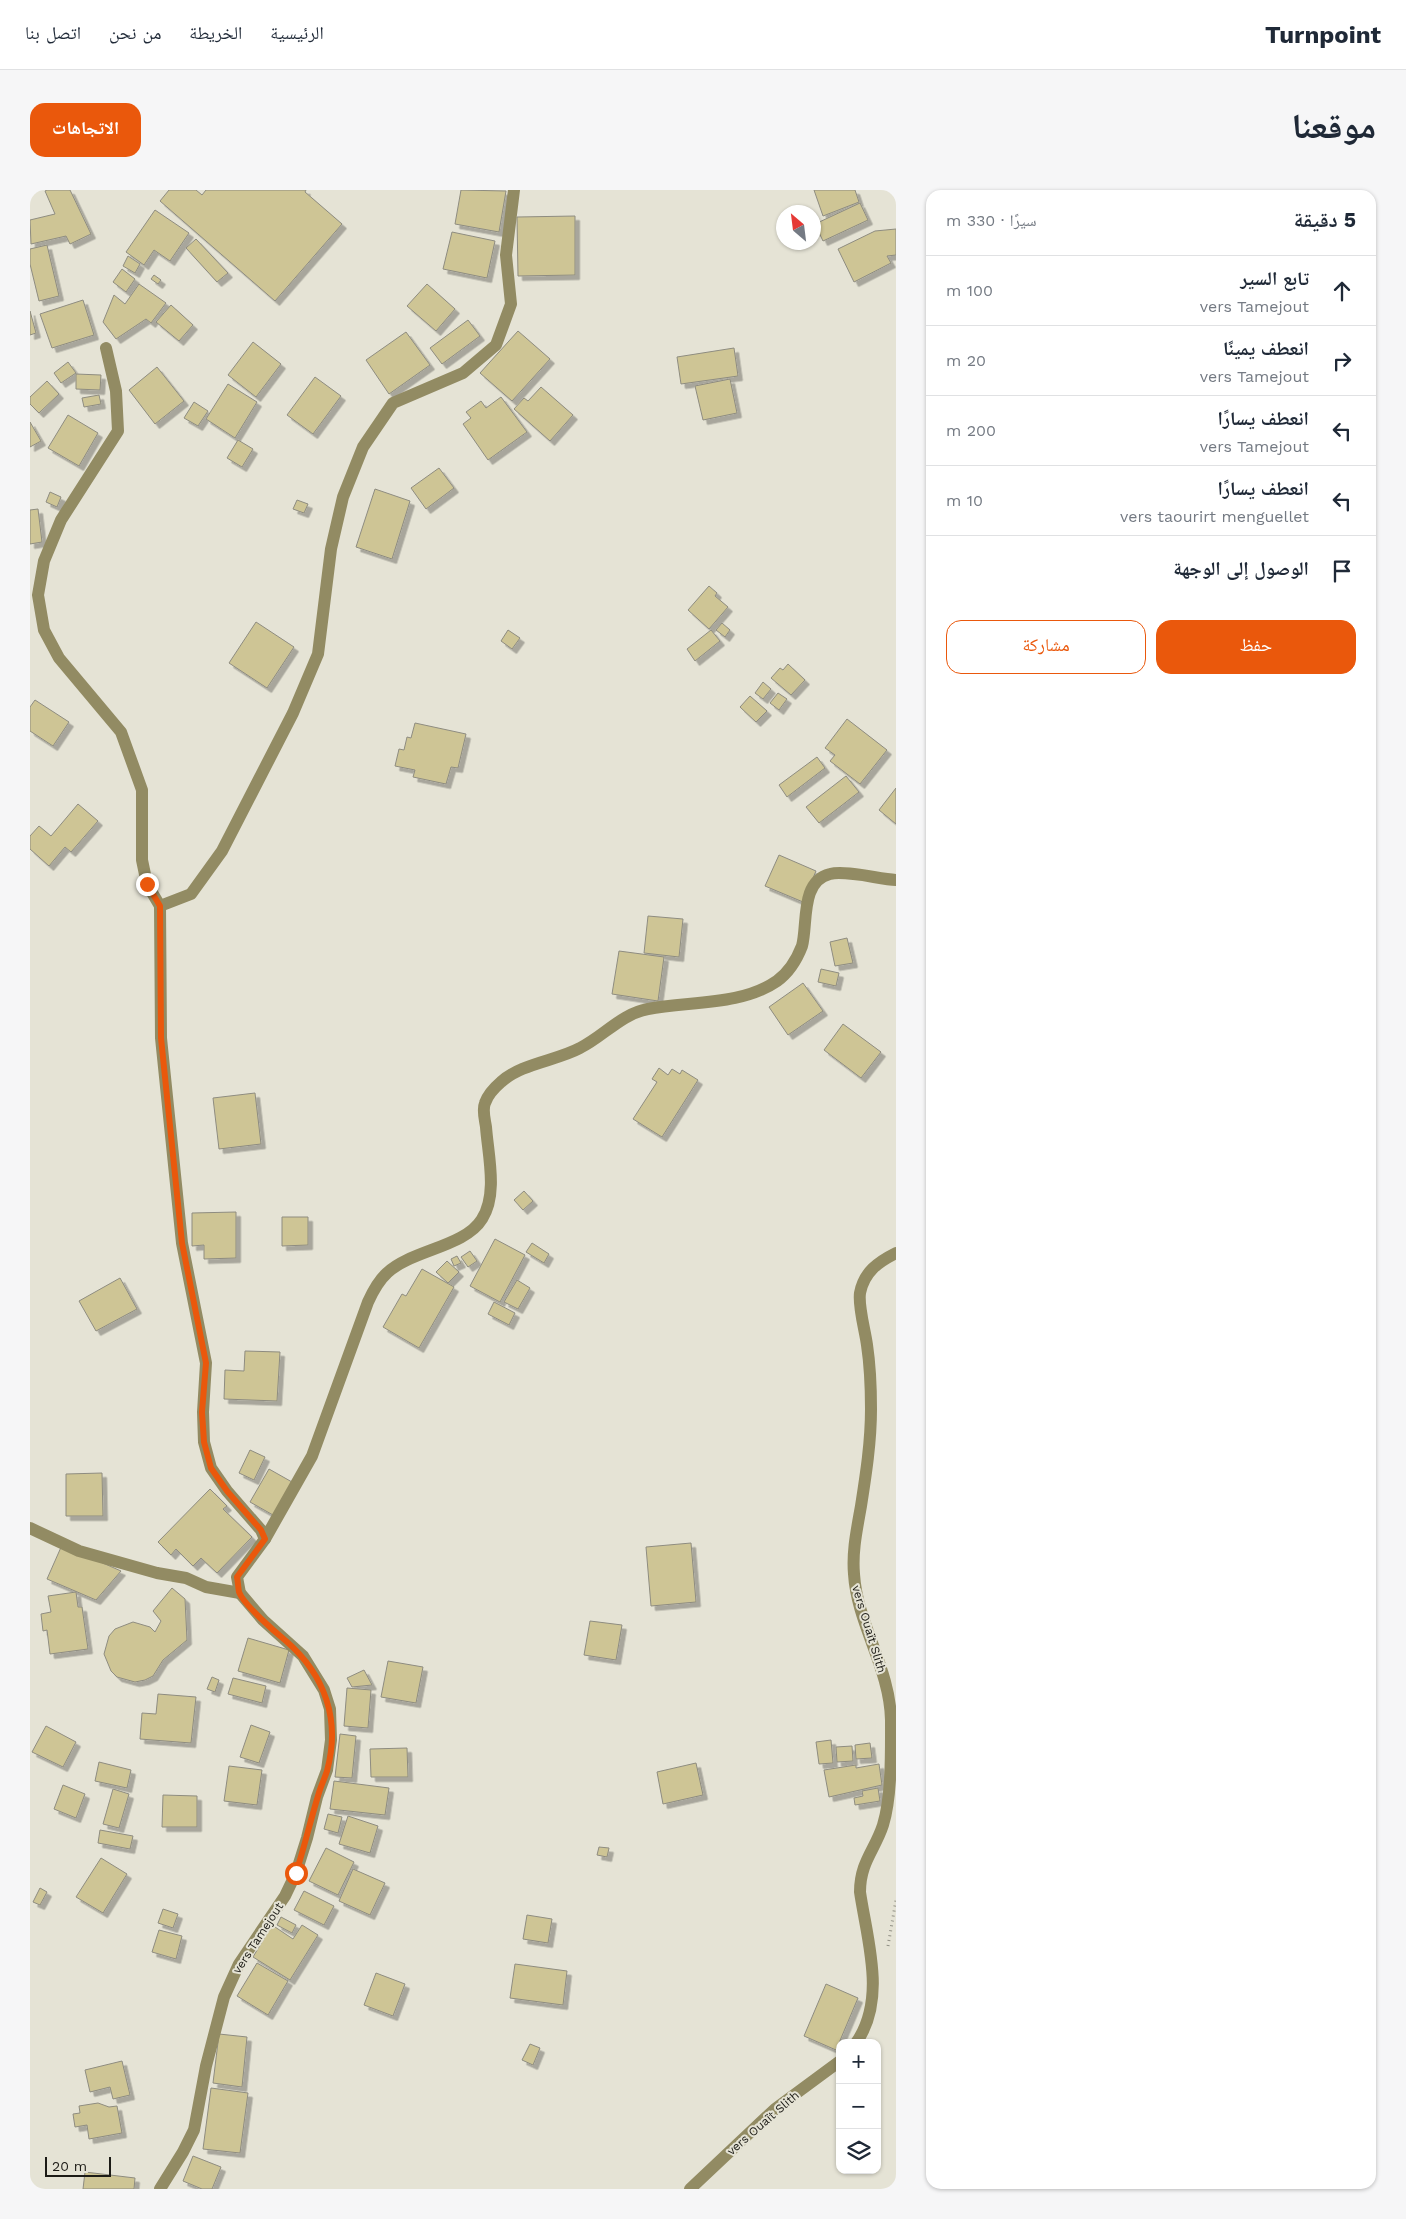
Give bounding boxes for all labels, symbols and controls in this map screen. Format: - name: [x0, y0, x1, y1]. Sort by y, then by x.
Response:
- text: Turnpoint: [1265, 21, 1381, 49]
- text: اتصل بنا: [25, 22, 81, 43]
- text: من نحن: [109, 22, 161, 43]
- text: الخريطة: [189, 22, 242, 43]
- text: الرئيسية: [270, 22, 324, 43]
- button: الاتجاهات: [30, 103, 141, 157]
- text: موقعنا: [1291, 105, 1376, 147]
- north arrow: [776, 205, 821, 250]
- text: 5 دقيقة: [1294, 207, 1356, 232]
- text: سيرًا · 330 m: [946, 211, 1036, 230]
- text: تابع السير: [1240, 267, 1309, 290]
- icon: ahead: [1328, 277, 1356, 305]
- text: 100 m: [946, 281, 993, 300]
- text: vers Tamejout: [1200, 297, 1309, 316]
- text: انعطف يمينًا: [1223, 337, 1309, 360]
- icon: right: [1328, 347, 1356, 375]
- text: 20 m: [946, 351, 986, 370]
- text: vers Tamejout: [1200, 367, 1309, 386]
- text: انعطف يسارًا: [1217, 407, 1309, 430]
- icon: left: [1328, 417, 1356, 445]
- text: 200 m: [946, 421, 996, 440]
- text: vers Tamejout: [1200, 437, 1309, 456]
- text: انعطف يسارًا: [1217, 477, 1309, 500]
- icon: left: [1328, 487, 1356, 515]
- text: 10 m: [946, 491, 983, 510]
- text: vers taourirt menguellet: [1120, 507, 1309, 526]
- text: الوصول إلى الوجهة: [1173, 557, 1309, 580]
- icon: arrive: [1328, 557, 1356, 585]
- button: مشاركة: [946, 620, 1146, 674]
- button: حفظ: [1156, 620, 1356, 674]
- route end: [136, 873, 159, 896]
- street label: vers Ouaït Slith: [849, 1584, 889, 1674]
- route start: [285, 1862, 308, 1885]
- street label: vers Tamejout: [230, 1900, 286, 1976]
- map controls: [836, 2039, 881, 2174]
- button: +: [836, 2039, 881, 2084]
- button: −: [836, 2084, 881, 2129]
- street label: vers Ouaït Slith: [724, 2088, 802, 2158]
- button: layers: [836, 2129, 881, 2174]
- scale bar: [45, 2154, 111, 2177]
- text: 20 m: [52, 2158, 87, 2174]

